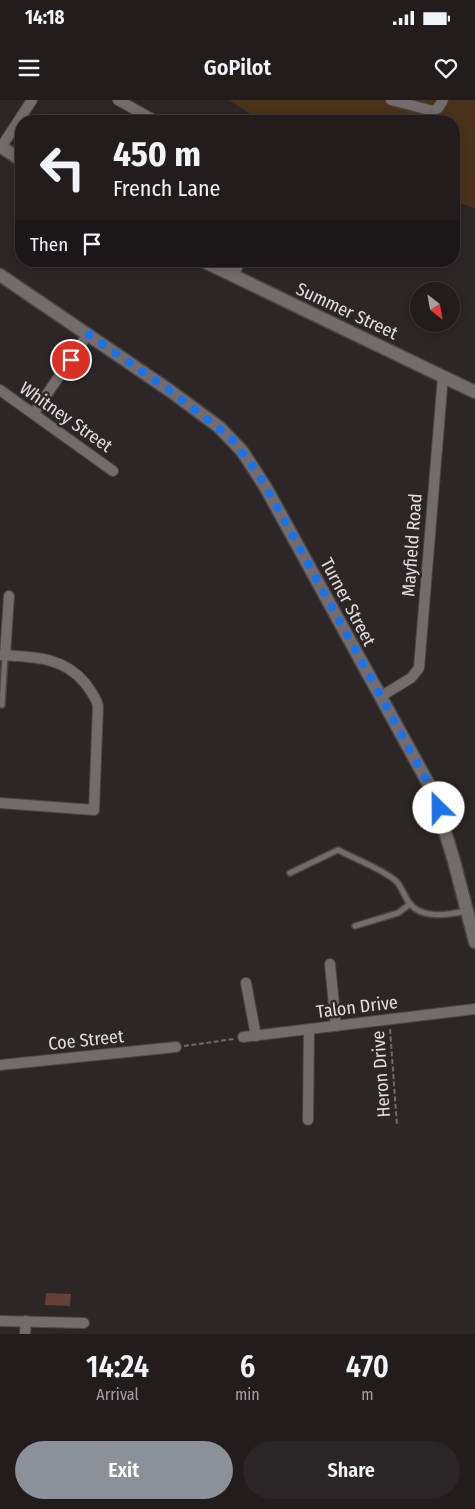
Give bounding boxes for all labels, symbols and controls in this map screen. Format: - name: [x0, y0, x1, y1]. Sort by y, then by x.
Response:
- text: 14:18: [25, 6, 65, 29]
- icon: menu: [15, 54, 43, 82]
- text: GoPilot: [204, 54, 271, 81]
- icon: heart: [432, 54, 460, 82]
- text: 450 m: [113, 133, 201, 175]
- icon: left: [30, 135, 95, 200]
- text: French Lane: [113, 175, 220, 202]
- icon: arrive: [78, 230, 106, 258]
- text: Then: [30, 233, 68, 256]
- street label: Summer Street: [293, 278, 401, 344]
- north arrow: [410, 282, 460, 332]
- map controls: [410, 282, 460, 332]
- pin: [50, 339, 92, 381]
- icon: arrive: [57, 346, 85, 374]
- street label: Whitney Street: [15, 377, 117, 457]
- street label: Mayfield Road: [397, 493, 427, 597]
- street label: Turner Street: [316, 554, 380, 650]
- position arrow: [412, 781, 464, 833]
- street label: Talon Drive: [315, 991, 399, 1023]
- street label: Coe Street: [47, 1025, 125, 1055]
- street label: Heron Drive: [367, 1030, 395, 1118]
- text: 14:24: [86, 1349, 149, 1385]
- text: 6: [240, 1349, 255, 1385]
- text: 470: [346, 1349, 389, 1385]
- text: Arrival: [96, 1385, 139, 1404]
- text: min: [235, 1385, 260, 1404]
- text: m: [361, 1385, 374, 1404]
- button: Exit: [15, 1441, 233, 1499]
- button: Share: [243, 1441, 460, 1499]

